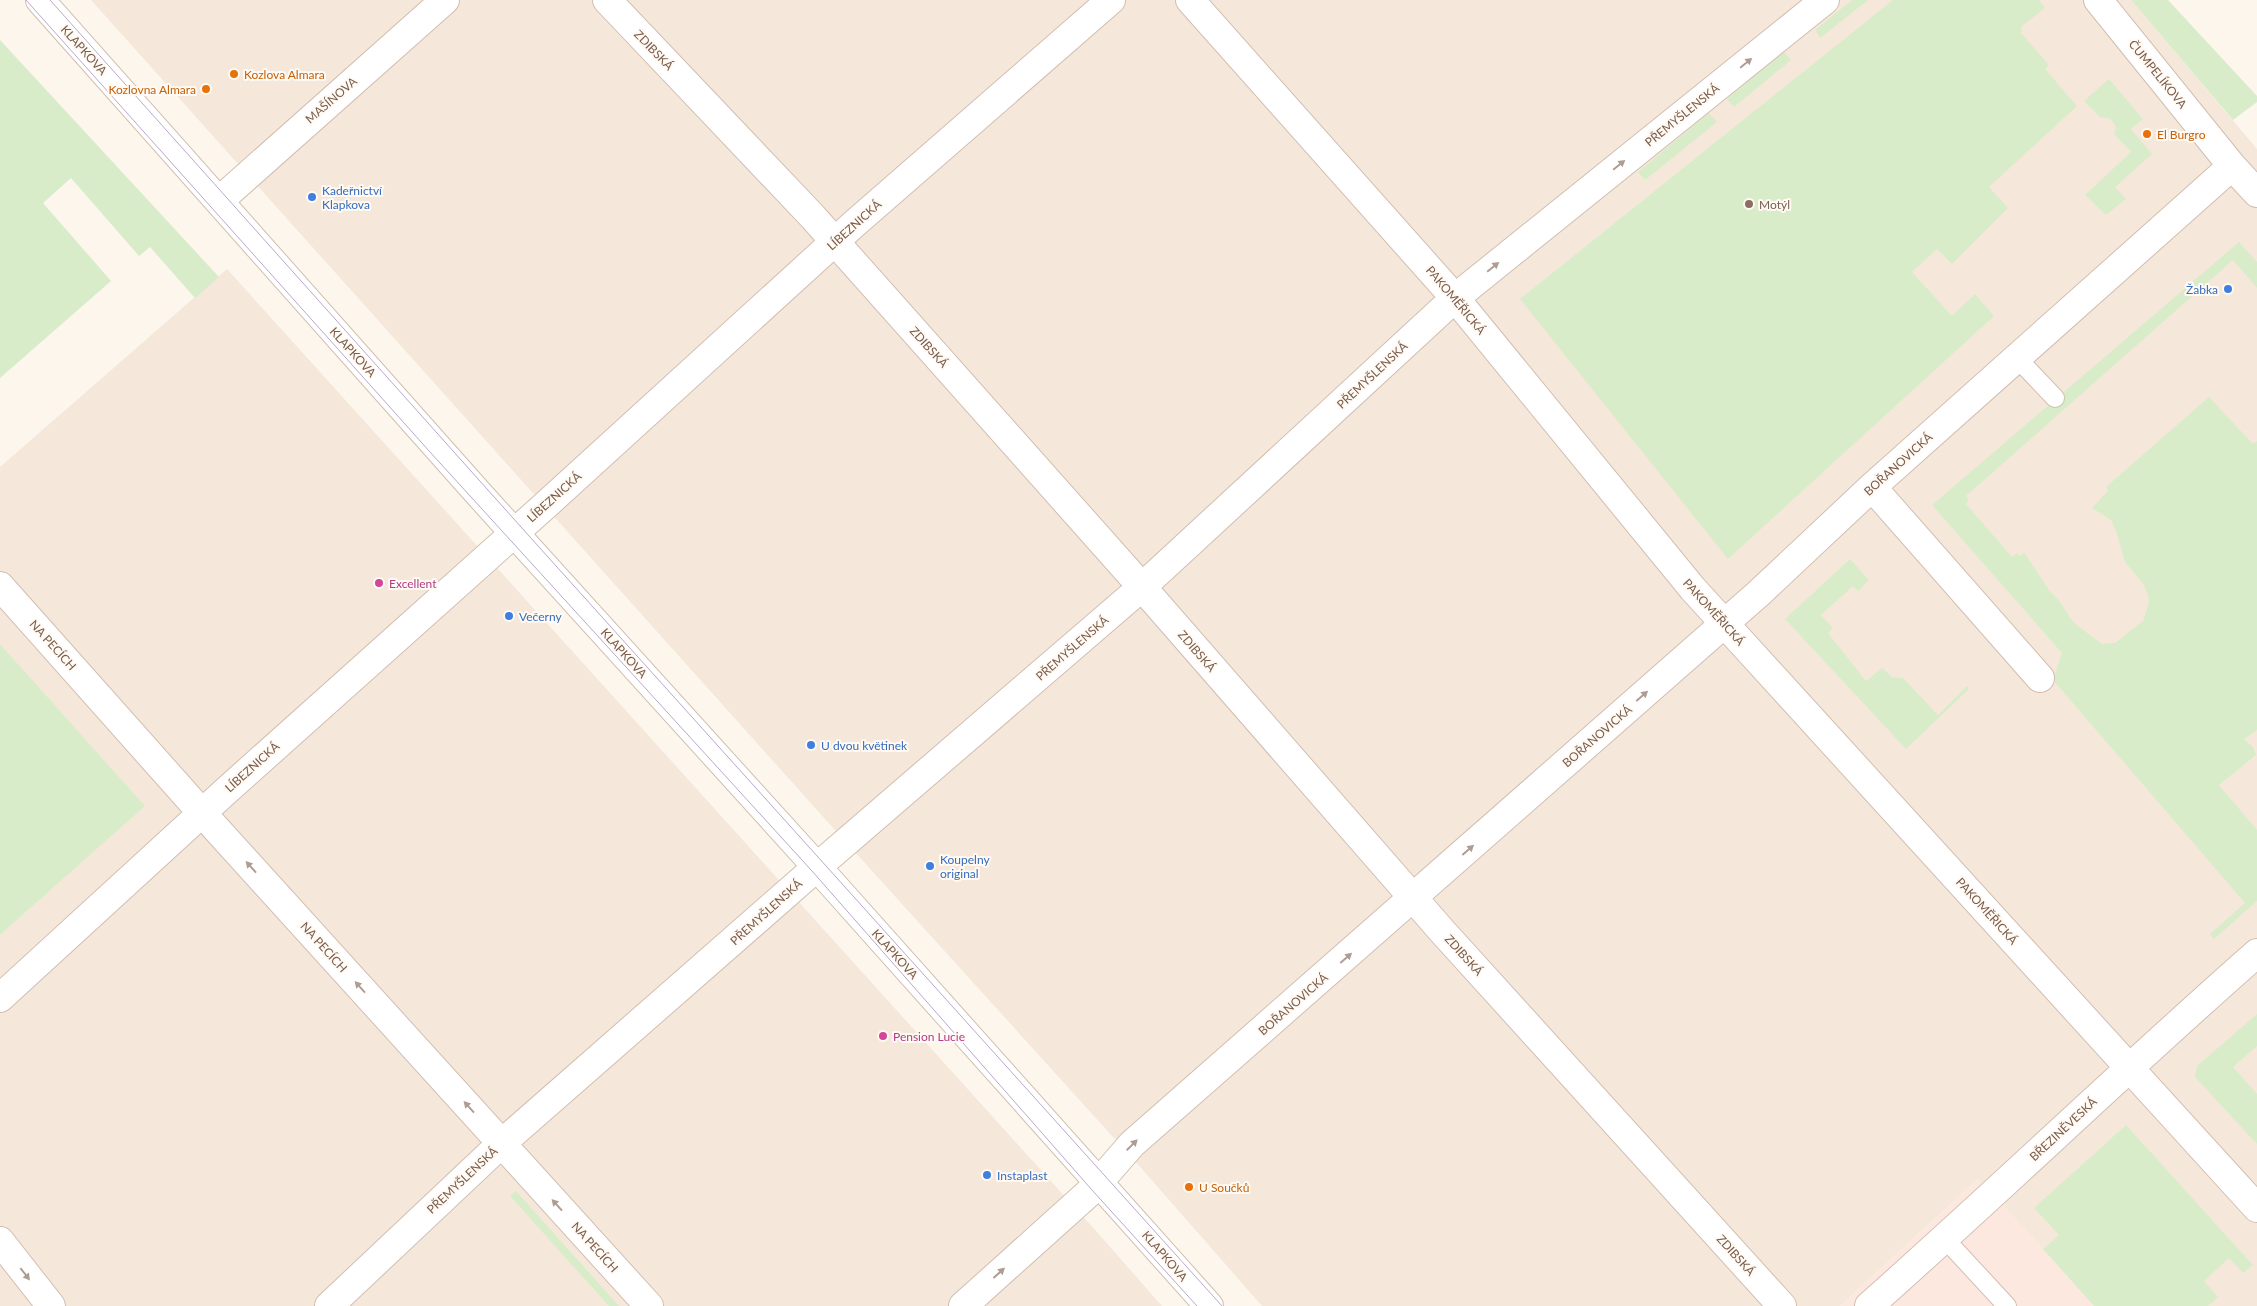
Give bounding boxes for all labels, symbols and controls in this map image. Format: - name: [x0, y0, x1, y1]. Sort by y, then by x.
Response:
- street label: KLAPKOVA: [58, 22, 111, 79]
- street label: ZDIBSKÁ: [631, 27, 677, 74]
- street label: ČUMPELÍKOVA: [2126, 37, 2191, 112]
- one-way arrow: [1739, 58, 1752, 69]
- place label: Kozlova Almara: [244, 67, 325, 82]
- marker: Kozlova Almara: [228, 68, 240, 80]
- street label: MAŠÍNOVA: [302, 73, 360, 126]
- street label: PŘEMYŠLENSKÁ: [1642, 80, 1723, 150]
- place label: Kozlovna Almara: [108, 82, 196, 97]
- marker: Kozlovna Almara: [200, 83, 212, 95]
- place label: El Burgro: [2157, 127, 2206, 142]
- marker: El Burgro: [2141, 128, 2153, 140]
- one-way arrow: [1613, 160, 1626, 171]
- place label: Kadeřnictví Klapkova: [322, 183, 383, 212]
- marker: Kadeřnictví Klapkova: [306, 191, 318, 203]
- street label: LÍBEZNICKÁ: [824, 196, 885, 253]
- place label: Motýl: [1759, 197, 1790, 212]
- marker: Motýl: [1743, 198, 1755, 210]
- one-way arrow: [1486, 262, 1499, 273]
- street label: PAKOMĚŘICKÁ: [1423, 263, 1490, 338]
- place label: Žabka: [2186, 282, 2218, 297]
- marker: Žabka: [2222, 283, 2234, 295]
- street label: ZDIBSKÁ: [907, 323, 952, 371]
- street label: KLAPKOVA: [327, 324, 380, 381]
- street label: PŘEMYŠLENSKÁ: [1333, 338, 1411, 412]
- street label: BOŘANOVICKÁ: [1861, 429, 1936, 499]
- street label: LÍBEZNICKÁ: [524, 468, 585, 525]
- street label: PAKOMĚŘICKÁ: [1680, 575, 1749, 649]
- place label: Excellent: [389, 576, 437, 591]
- marker: Excellent: [373, 577, 385, 589]
- place label: Večerny: [519, 609, 562, 624]
- marker: Večerny: [503, 610, 515, 622]
- street label: PŘEMYŠLENSKÁ: [1033, 612, 1112, 684]
- street label: NA PECÍCH: [27, 617, 79, 673]
- street label: KLAPKOVA: [598, 625, 651, 682]
- street label: ZDIBSKÁ: [1175, 627, 1220, 675]
- one-way arrow: [1636, 690, 1648, 702]
- street label: BOŘANOVICKÁ: [1559, 701, 1635, 770]
- street label: LÍBEZNICKÁ: [222, 738, 283, 795]
- place label: U dvou květinek: [821, 738, 908, 753]
- marker: U dvou květinek: [805, 739, 817, 751]
- one-way arrow: [1461, 844, 1473, 856]
- place label: Koupelny original: [940, 852, 990, 881]
- marker: Koupelny original: [924, 860, 936, 872]
- one-way arrow: [245, 861, 257, 873]
- street label: PAKOMĚŘICKÁ: [1953, 874, 2022, 948]
- street label: PŘEMYŠLENSKÁ: [727, 875, 806, 948]
- street label: NA PECÍCH: [298, 919, 350, 975]
- street label: KLAPKOVA: [869, 926, 922, 983]
- street label: ZDIBSKÁ: [1442, 931, 1487, 979]
- one-way arrow: [1340, 952, 1353, 963]
- street label: BOŘANOVICKÁ: [1255, 969, 1331, 1038]
- one-way arrow: [354, 981, 366, 993]
- place label: Pension Lucie: [893, 1029, 965, 1044]
- marker: Pension Lucie: [877, 1030, 889, 1042]
- street label: BŘEZINĚVESKÁ: [2026, 1093, 2100, 1164]
- one-way arrow: [463, 1102, 475, 1114]
- one-way arrow: [1126, 1140, 1138, 1152]
- street label: PŘEMYŠLENSKÁ: [423, 1143, 501, 1217]
- place label: Instaplast: [997, 1168, 1048, 1183]
- marker: Instaplast: [981, 1169, 993, 1181]
- place label: U Součků: [1199, 1180, 1249, 1195]
- marker: U Součků: [1183, 1181, 1195, 1193]
- one-way arrow: [552, 1198, 563, 1211]
- street label: NA PECÍCH: [569, 1219, 621, 1275]
- street label: KLAPKOVA: [1139, 1228, 1192, 1285]
- street label: ZDIBSKÁ: [1714, 1231, 1759, 1279]
- one-way arrow: [20, 1267, 31, 1280]
- one-way arrow: [993, 1267, 1005, 1279]

